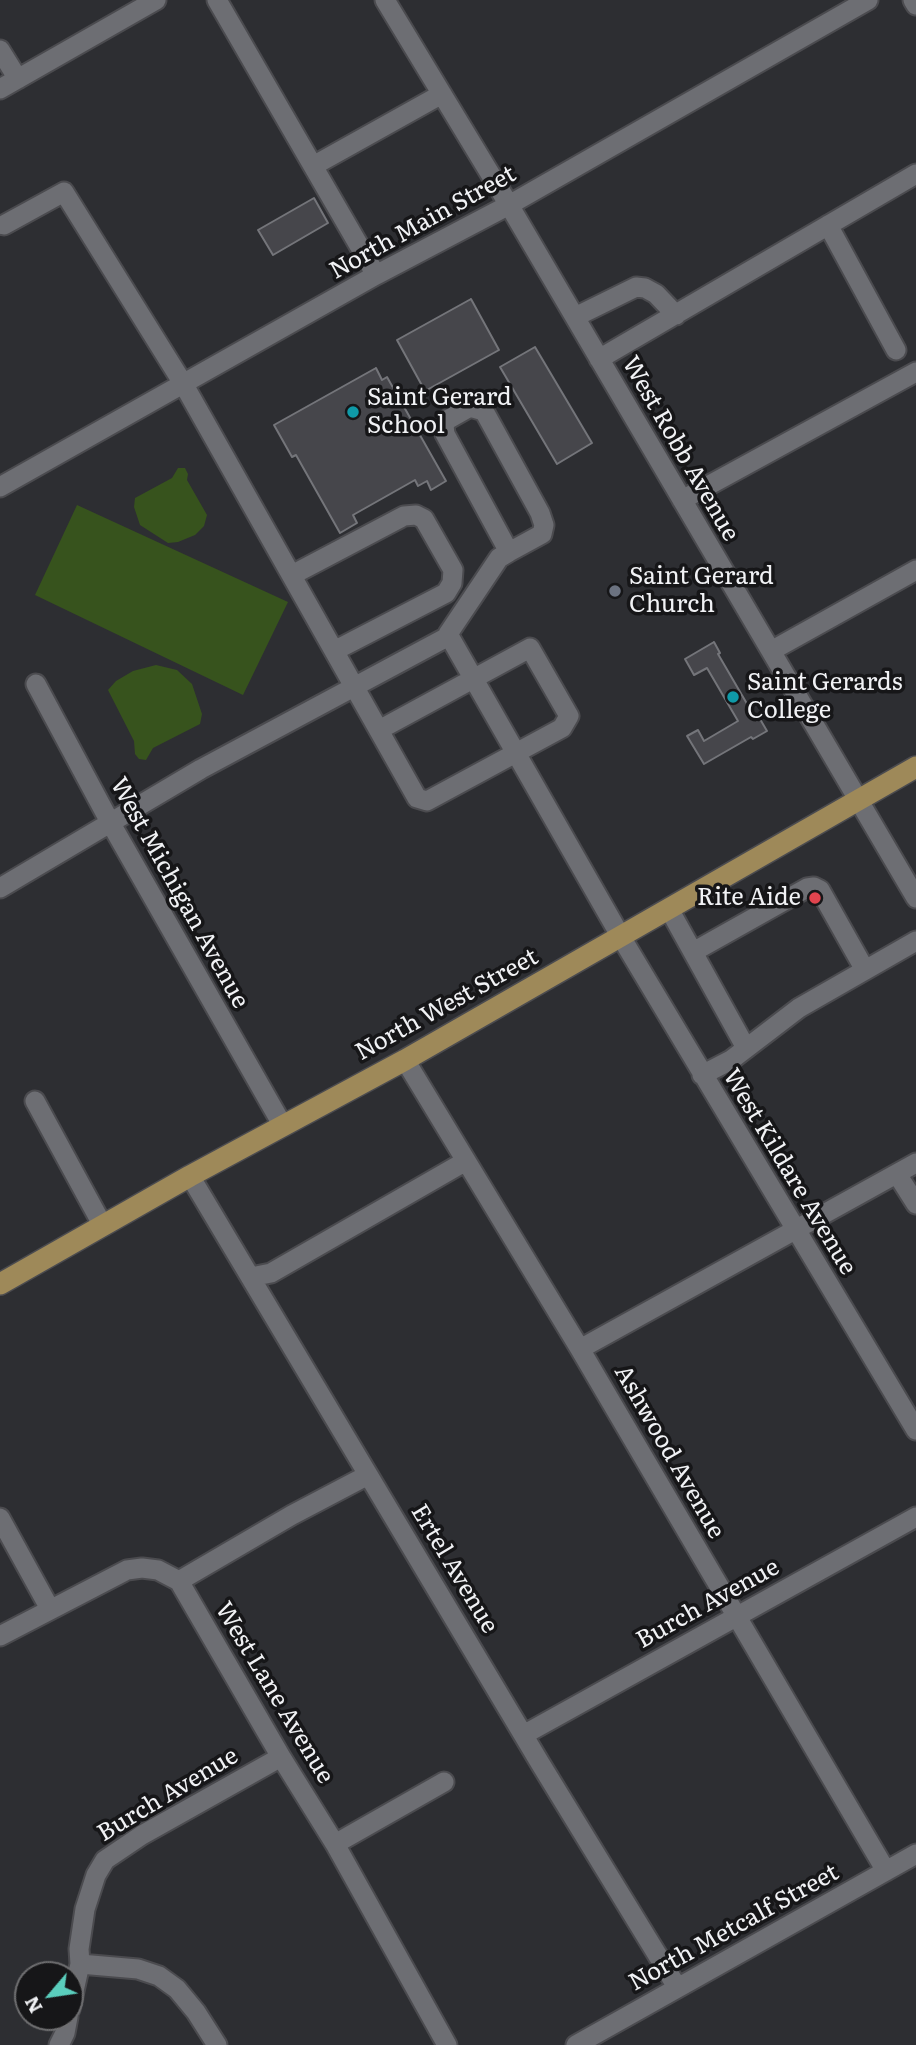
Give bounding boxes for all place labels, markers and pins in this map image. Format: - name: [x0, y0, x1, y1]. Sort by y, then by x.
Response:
- place label: Saint Gerard School: [367, 384, 512, 440]
- marker: Saint Gerard School: [345, 404, 361, 420]
- place label: Saint Gerard Church: [629, 563, 774, 619]
- marker: Saint Gerard Church: [607, 583, 623, 599]
- place label: Saint Gerards College: [747, 669, 903, 725]
- marker: Saint Gerards College: [725, 689, 741, 705]
- place label: Rite Aide: [697, 884, 801, 912]
- marker: Rite Aide: [807, 890, 823, 906]

